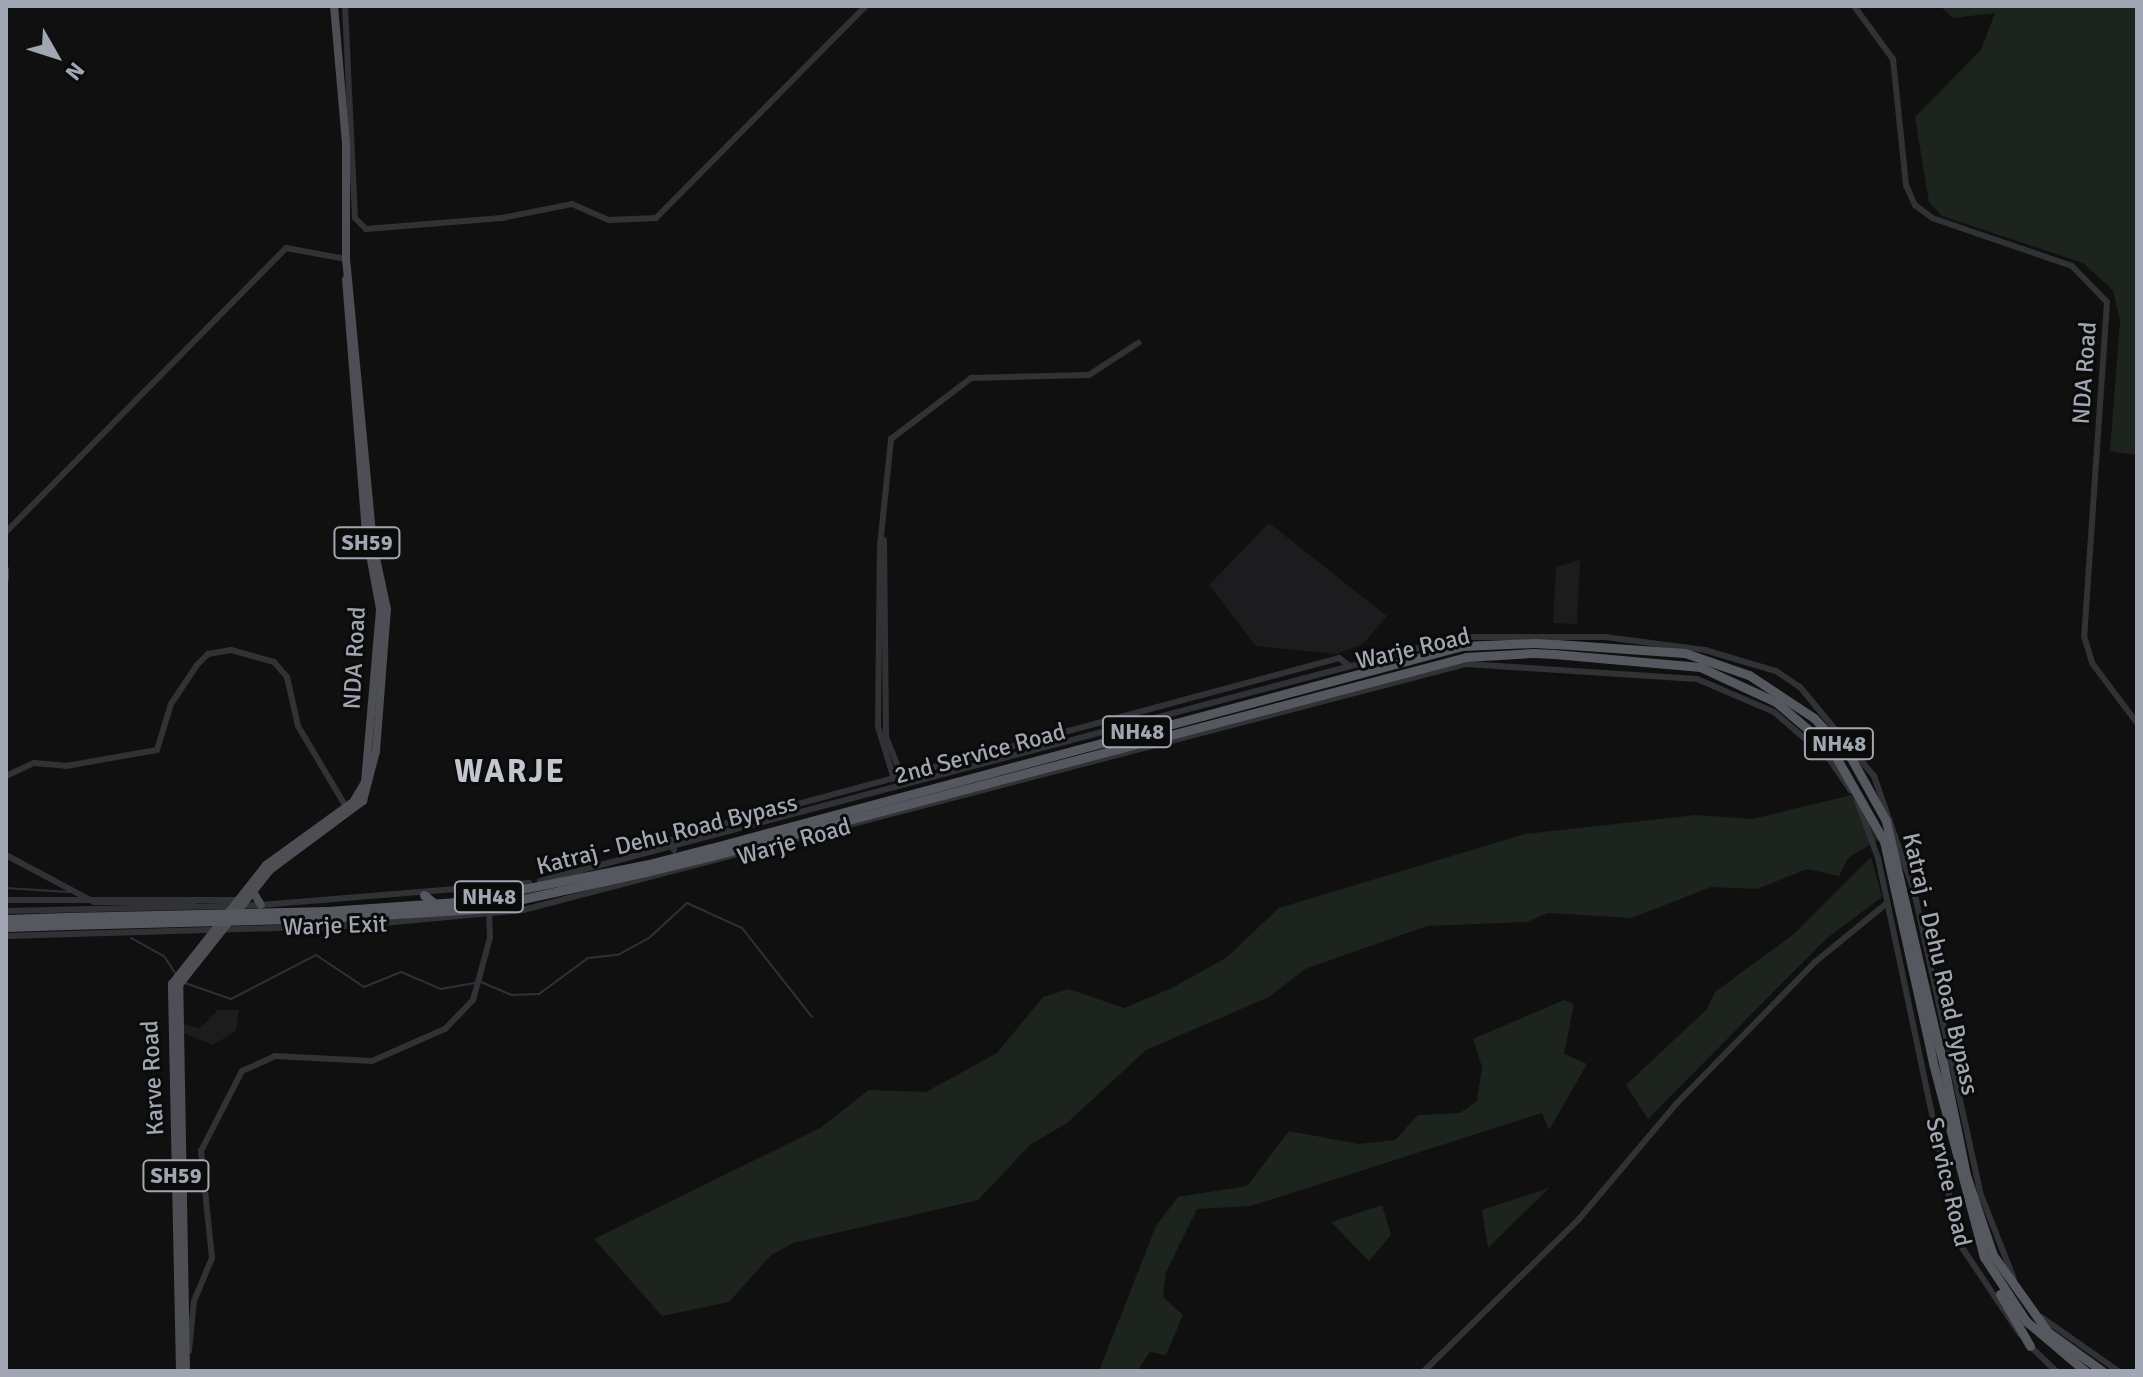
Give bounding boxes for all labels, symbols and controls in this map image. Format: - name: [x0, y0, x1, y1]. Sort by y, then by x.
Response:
- north arrow: [16, 16, 96, 96]
- text: N: [60, 57, 90, 86]
- street label: NDA Road: [2067, 321, 2103, 425]
- road number: SH59: [333, 525, 401, 561]
- street label: NDA Road: [338, 606, 372, 710]
- street label: Warje Road: [1353, 622, 1473, 676]
- road number: NH48: [1101, 714, 1173, 750]
- street label: 2nd Service Road: [891, 717, 1069, 791]
- road number: NH48: [1803, 726, 1875, 762]
- district label: WARJE: [454, 753, 566, 791]
- street label: Katraj - Dehu Road Bypass: [533, 789, 801, 881]
- street label: Warje Road: [734, 812, 854, 872]
- street label: Katraj - Dehu Road Bypass: [1896, 830, 1984, 1098]
- road number: NH48: [453, 879, 525, 915]
- street label: Warje Exit: [282, 910, 388, 942]
- street label: Karve Road: [136, 1020, 170, 1136]
- street label: Service Road: [1919, 1115, 1977, 1249]
- road number: SH59: [142, 1158, 210, 1194]

